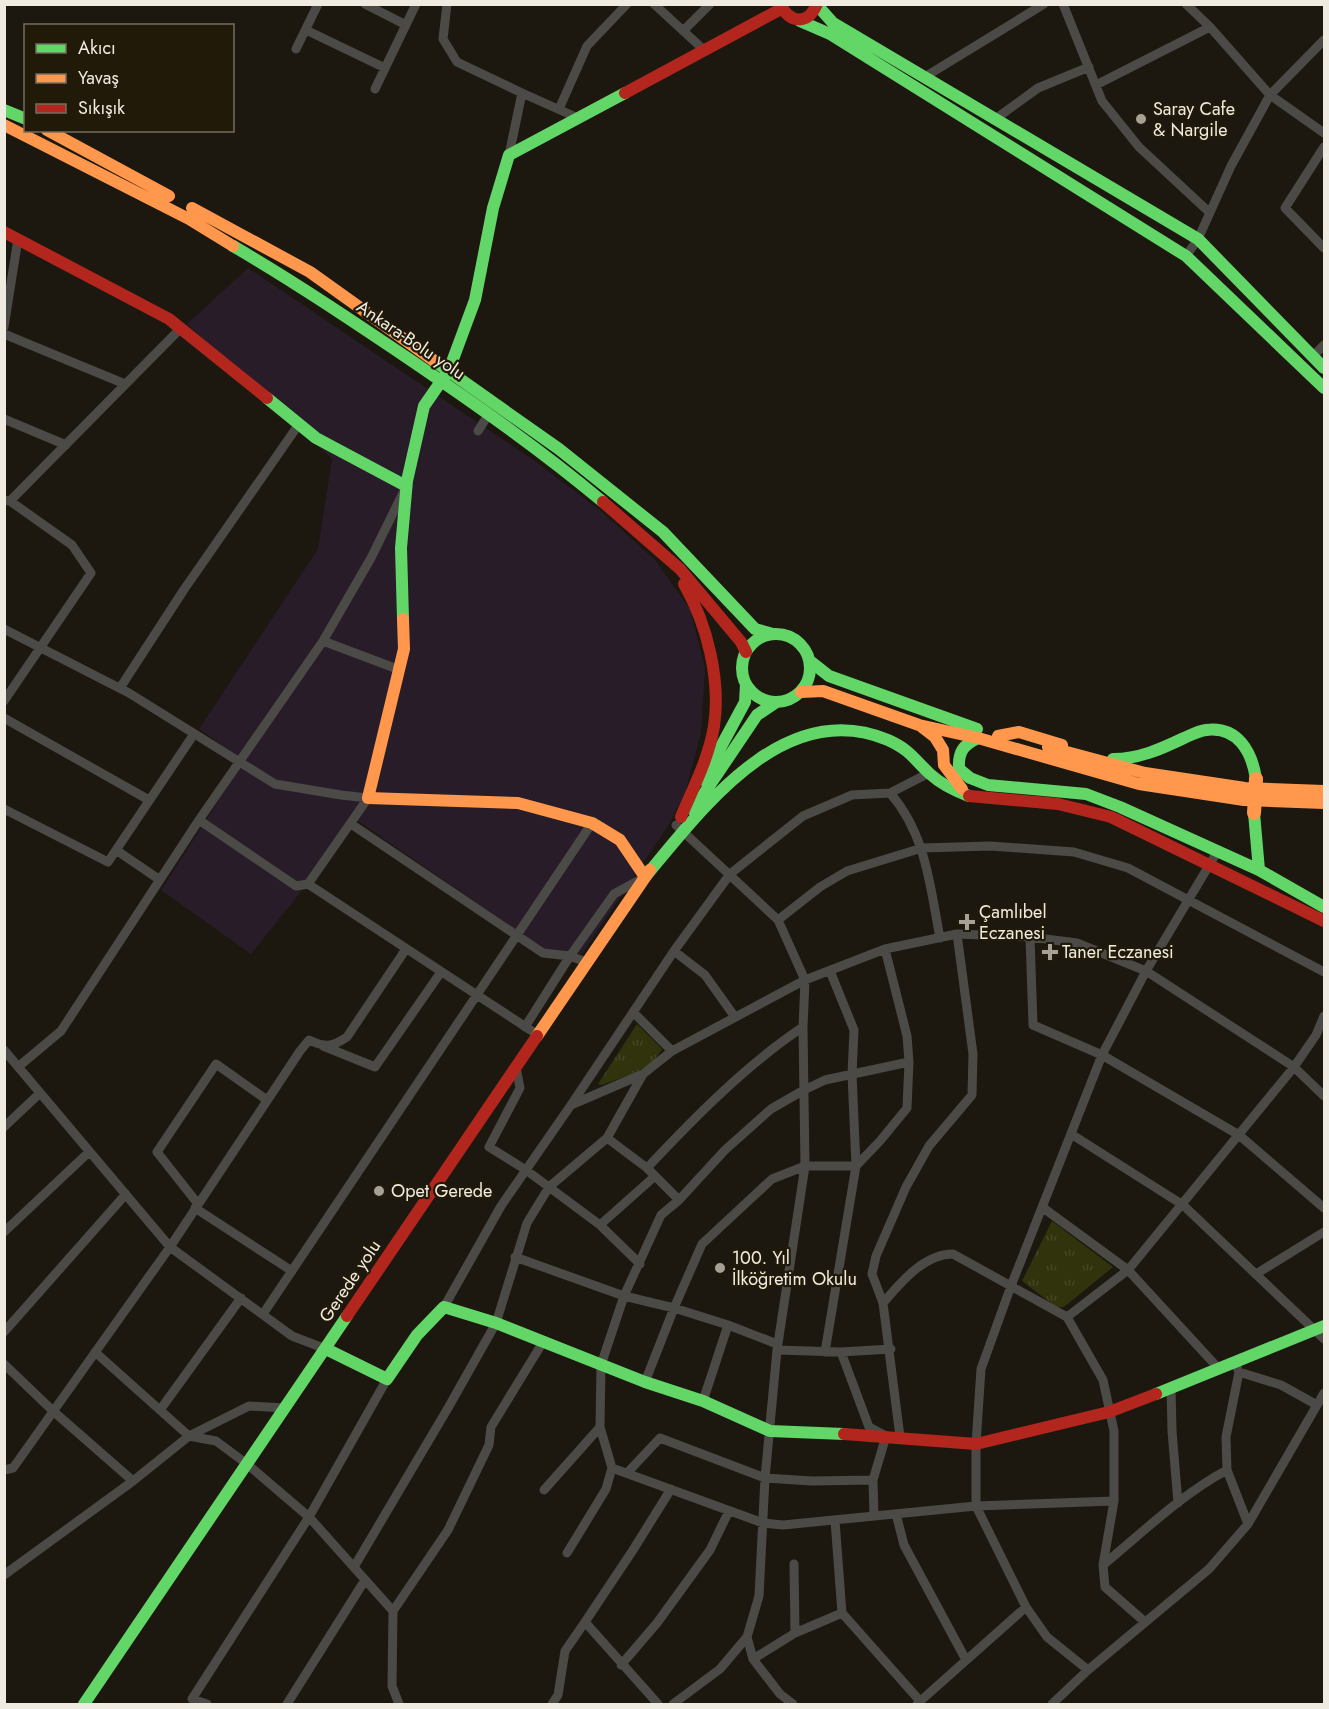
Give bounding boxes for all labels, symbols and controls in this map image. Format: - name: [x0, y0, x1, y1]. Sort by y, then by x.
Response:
- legend: [24, 24, 234, 132]
- text: Akıcı: [78, 35, 116, 61]
- text: Yavaş: [78, 65, 119, 91]
- text: Sıkışık: [78, 95, 125, 121]
- place label: Saray Cafe & Nargile: [1153, 96, 1235, 143]
- marker: Saray Cafe & Nargile: [1134, 112, 1148, 126]
- street label: Ankara-Bolu yolu: [351, 294, 471, 386]
- place label: Çamlıbel Eczanesi: [979, 899, 1047, 946]
- marker: Çamlıbel Eczanesi: [960, 915, 974, 929]
- place label: Taner Eczanesi: [1062, 939, 1174, 965]
- marker: Taner Eczanesi: [1043, 945, 1057, 959]
- place label: Opet Gerede: [391, 1178, 492, 1204]
- marker: Opet Gerede: [372, 1184, 386, 1198]
- street label: Gerede yolu: [313, 1235, 387, 1327]
- place label: 100. Yıl İlköğretim Okulu: [732, 1245, 857, 1292]
- marker: 100. Yıl İlköğretim Okulu: [713, 1261, 727, 1275]

